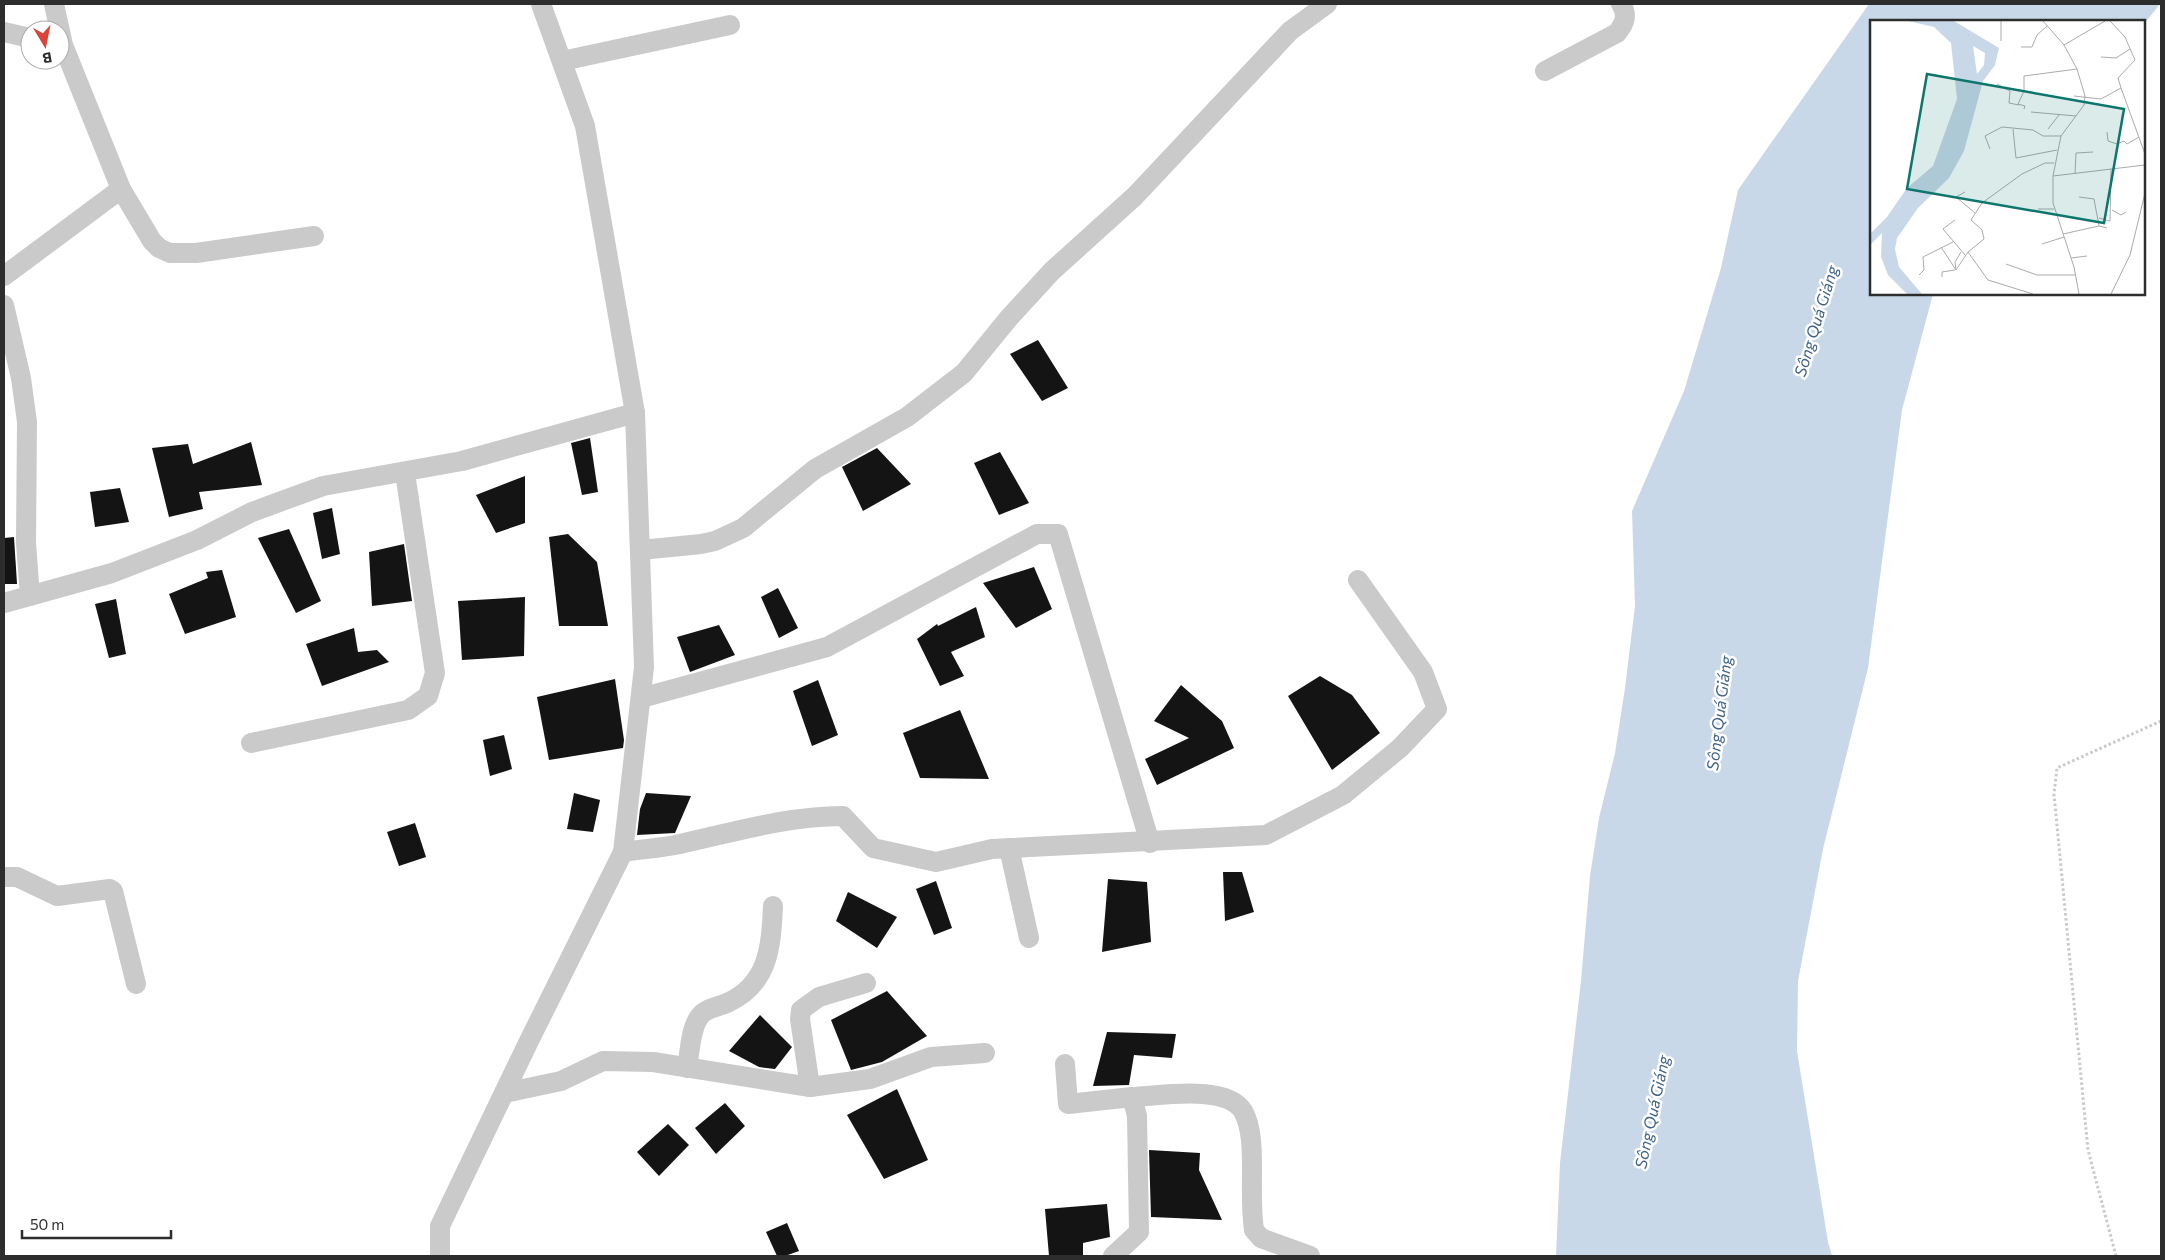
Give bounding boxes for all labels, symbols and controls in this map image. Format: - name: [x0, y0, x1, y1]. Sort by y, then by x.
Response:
- north arrow: [20, 20, 70, 70]
- inset map: [1870, 20, 2145, 295]
- text: B: [41, 49, 53, 67]
- water label: Sông Quá Giáng: [1790, 262, 1842, 379]
- water label: Sông Quá Giáng: [1702, 653, 1735, 771]
- water label: Sông Quá Giáng: [1630, 1052, 1673, 1170]
- scale bar: [22, 1208, 171, 1240]
- text: 50 m: [30, 1215, 64, 1233]

